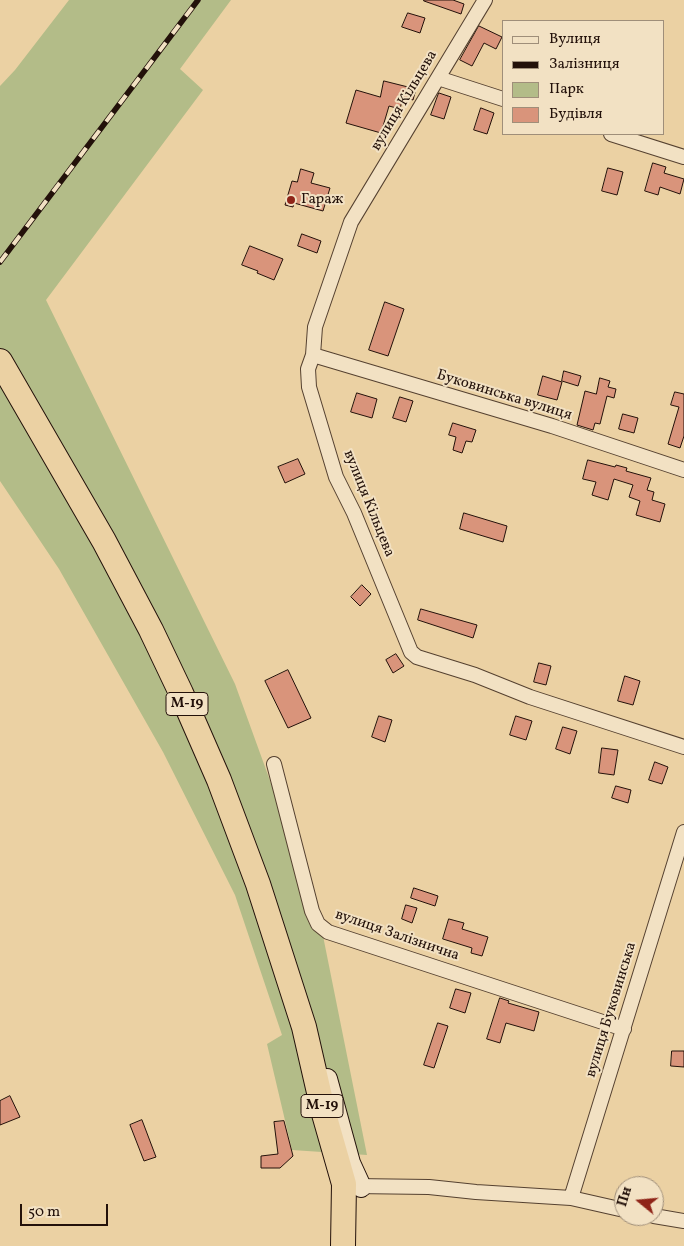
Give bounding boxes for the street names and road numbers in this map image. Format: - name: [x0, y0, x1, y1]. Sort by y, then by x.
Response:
- street label: вулиця Кільцева: [368, 48, 442, 154]
- street label: Буковинська вулиця: [434, 367, 574, 425]
- street label: вулиця Кільцева: [338, 448, 398, 560]
- road number: М-19: [166, 692, 208, 716]
- street label: вулиця Залізнична: [332, 906, 462, 966]
- street label: вулиця Буковинська: [583, 940, 641, 1080]
- road number: М-19: [301, 1094, 343, 1118]

